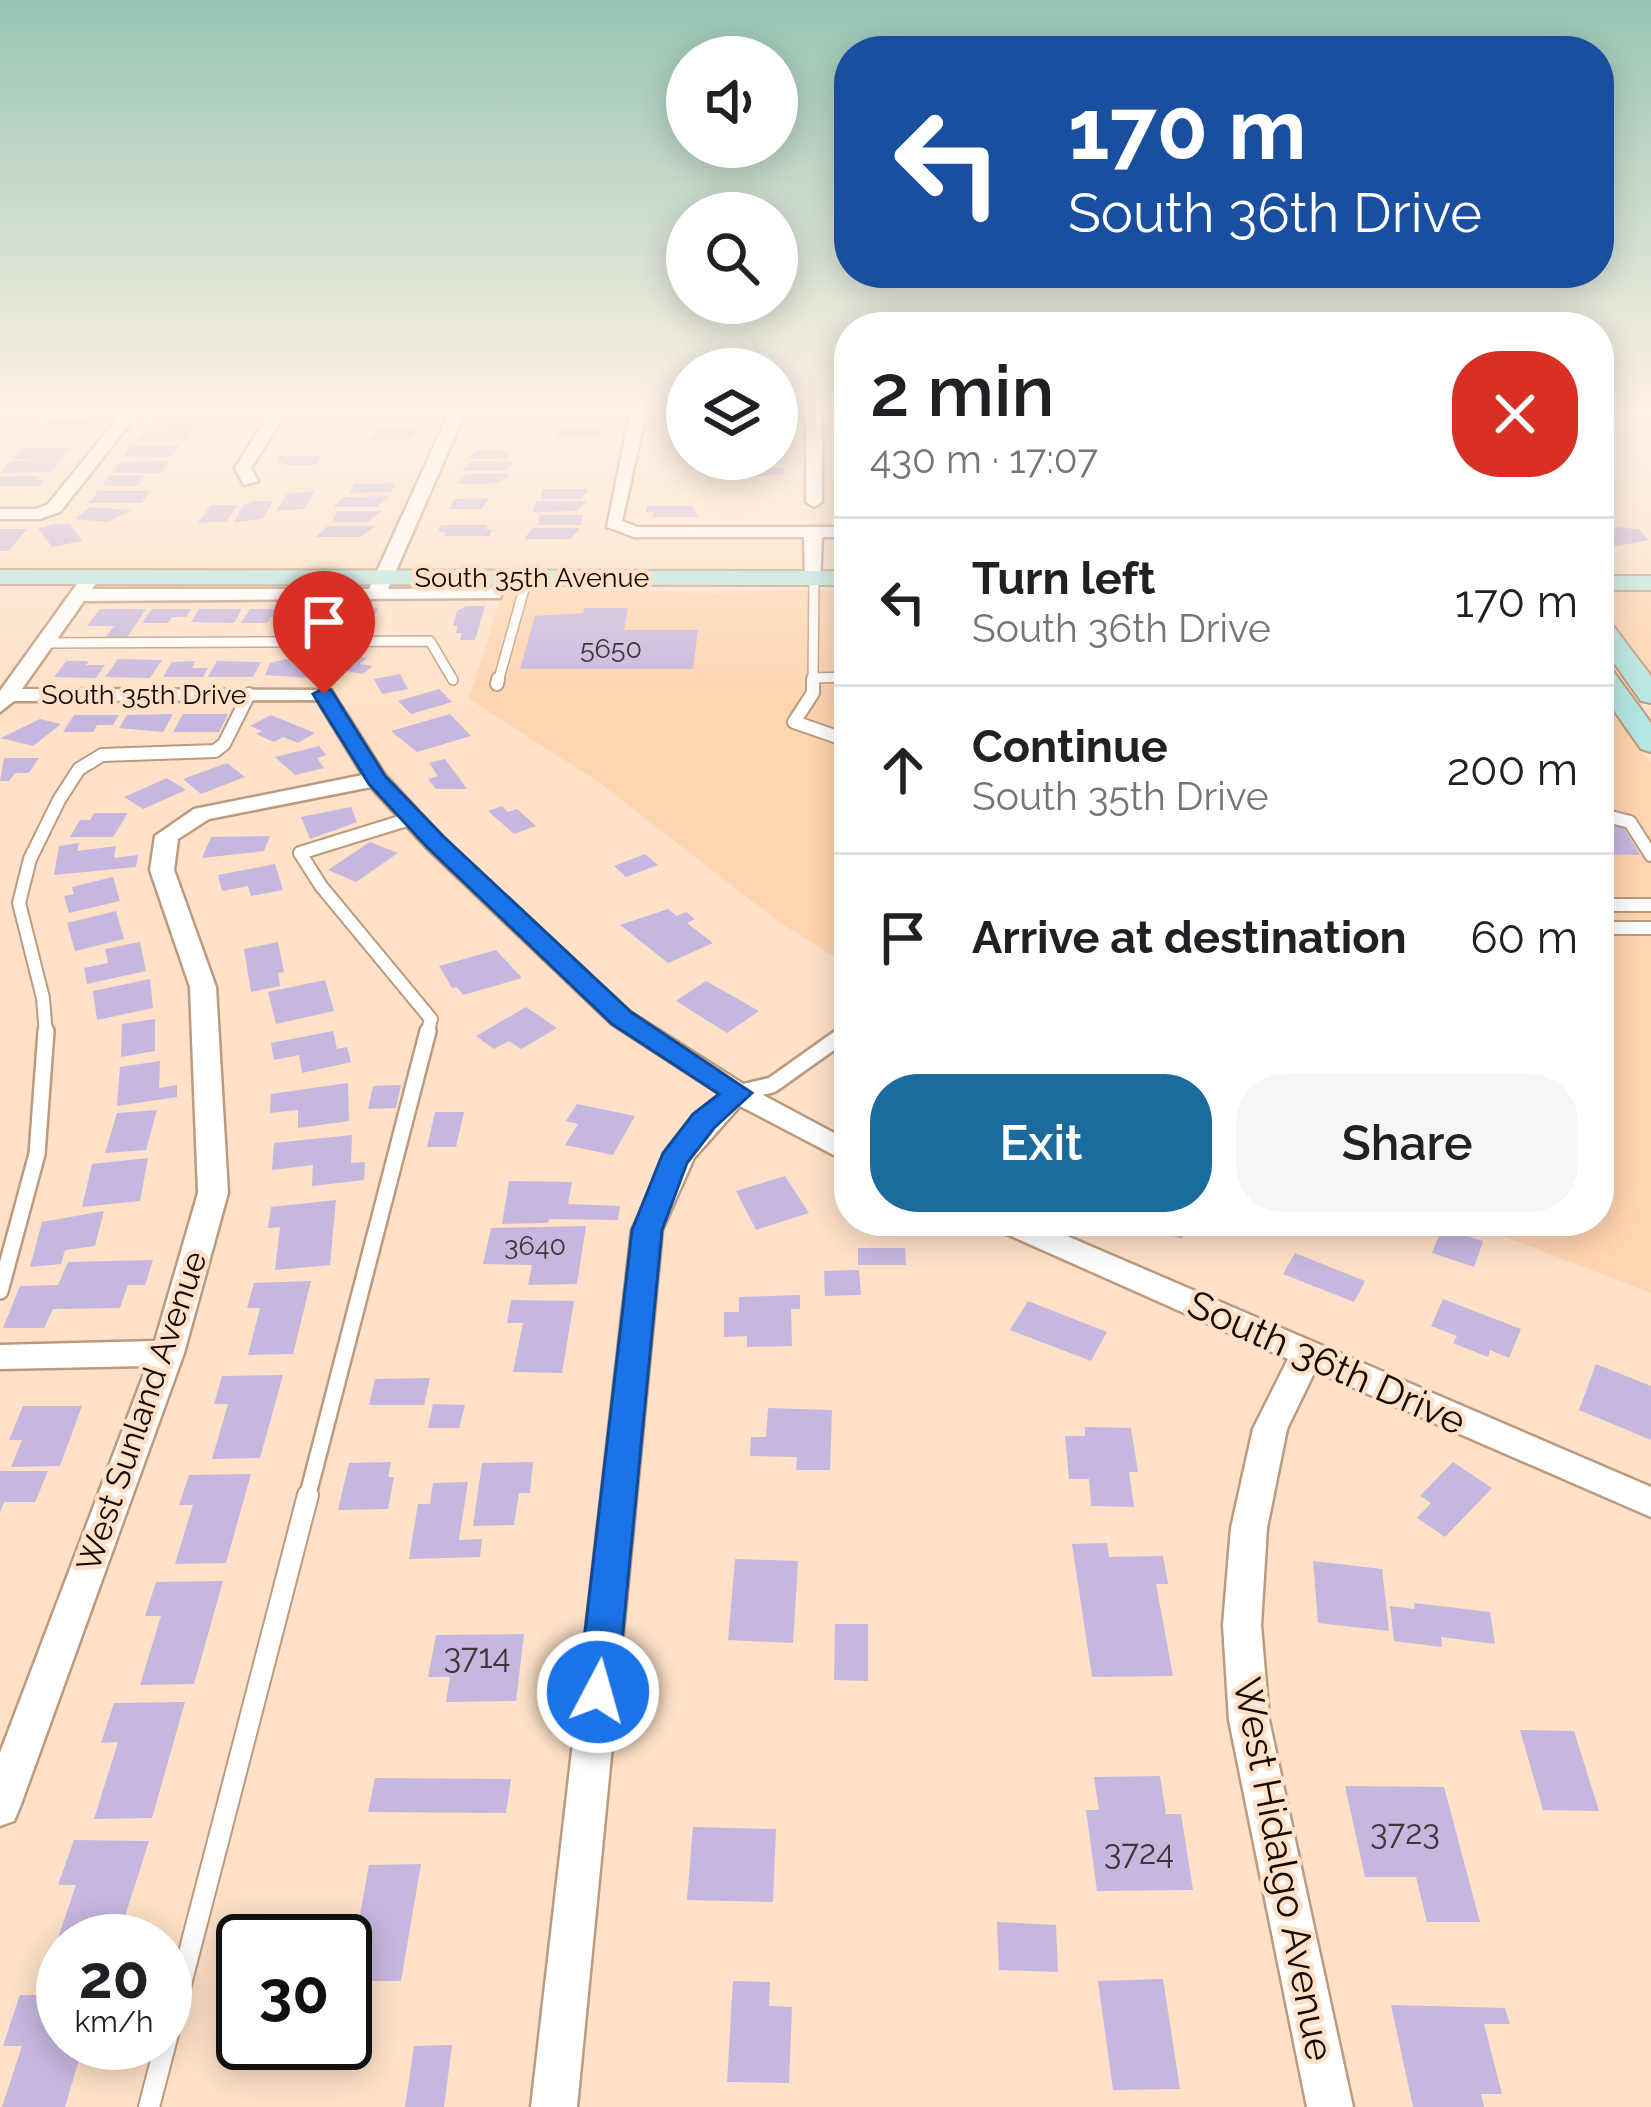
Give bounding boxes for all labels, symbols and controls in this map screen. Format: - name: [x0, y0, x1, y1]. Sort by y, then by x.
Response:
- map controls: [666, 36, 798, 480]
- button: sound: [666, 36, 798, 168]
- text: 170 m: [1068, 80, 1307, 179]
- icon: left: [870, 84, 1026, 240]
- text: South 36th Drive: [1068, 181, 1482, 245]
- button: search: [666, 192, 798, 324]
- button: layers: [666, 348, 798, 480]
- text: 2 min: [870, 348, 1054, 433]
- button: close: [1452, 351, 1578, 477]
- text: 430 m · 17:07: [870, 436, 1098, 482]
- text: Turn left: [972, 552, 1155, 605]
- street label: South 35th Avenue: [415, 562, 650, 593]
- icon: left: [870, 569, 936, 635]
- pin: [273, 571, 375, 694]
- text: 170 m: [1455, 575, 1578, 628]
- icon: arrive: [291, 589, 357, 655]
- text: South 36th Drive: [972, 605, 1271, 651]
- house number: 5650: [580, 633, 642, 664]
- street label: South 35th Drive: [41, 679, 247, 710]
- text: Continue: [972, 720, 1168, 773]
- icon: ahead: [870, 737, 936, 803]
- text: 200 m: [1447, 743, 1578, 796]
- text: South 35th Drive: [972, 773, 1269, 819]
- icon: arrive: [870, 905, 936, 971]
- text: Arrive at destination: [972, 911, 1407, 964]
- text: 60 m: [1470, 911, 1578, 964]
- button: Exit: [870, 1074, 1212, 1212]
- button: Share: [1236, 1074, 1578, 1212]
- house number: 3640: [504, 1230, 566, 1261]
- street label: West Sunland Avenue: [68, 1246, 215, 1576]
- street label: South 36th Drive: [1181, 1280, 1473, 1444]
- position arrow: [535, 1629, 661, 1755]
- house number: 3714: [443, 1637, 511, 1676]
- street label: West Hidalgo Avenue: [1224, 1674, 1344, 2064]
- house number: 3723: [1370, 1813, 1440, 1852]
- house number: 3724: [1104, 1833, 1174, 1872]
- speed limit sign: 30: [216, 1914, 372, 2070]
- text: 20: [79, 1942, 149, 2012]
- text: km/h: [74, 2004, 154, 2039]

